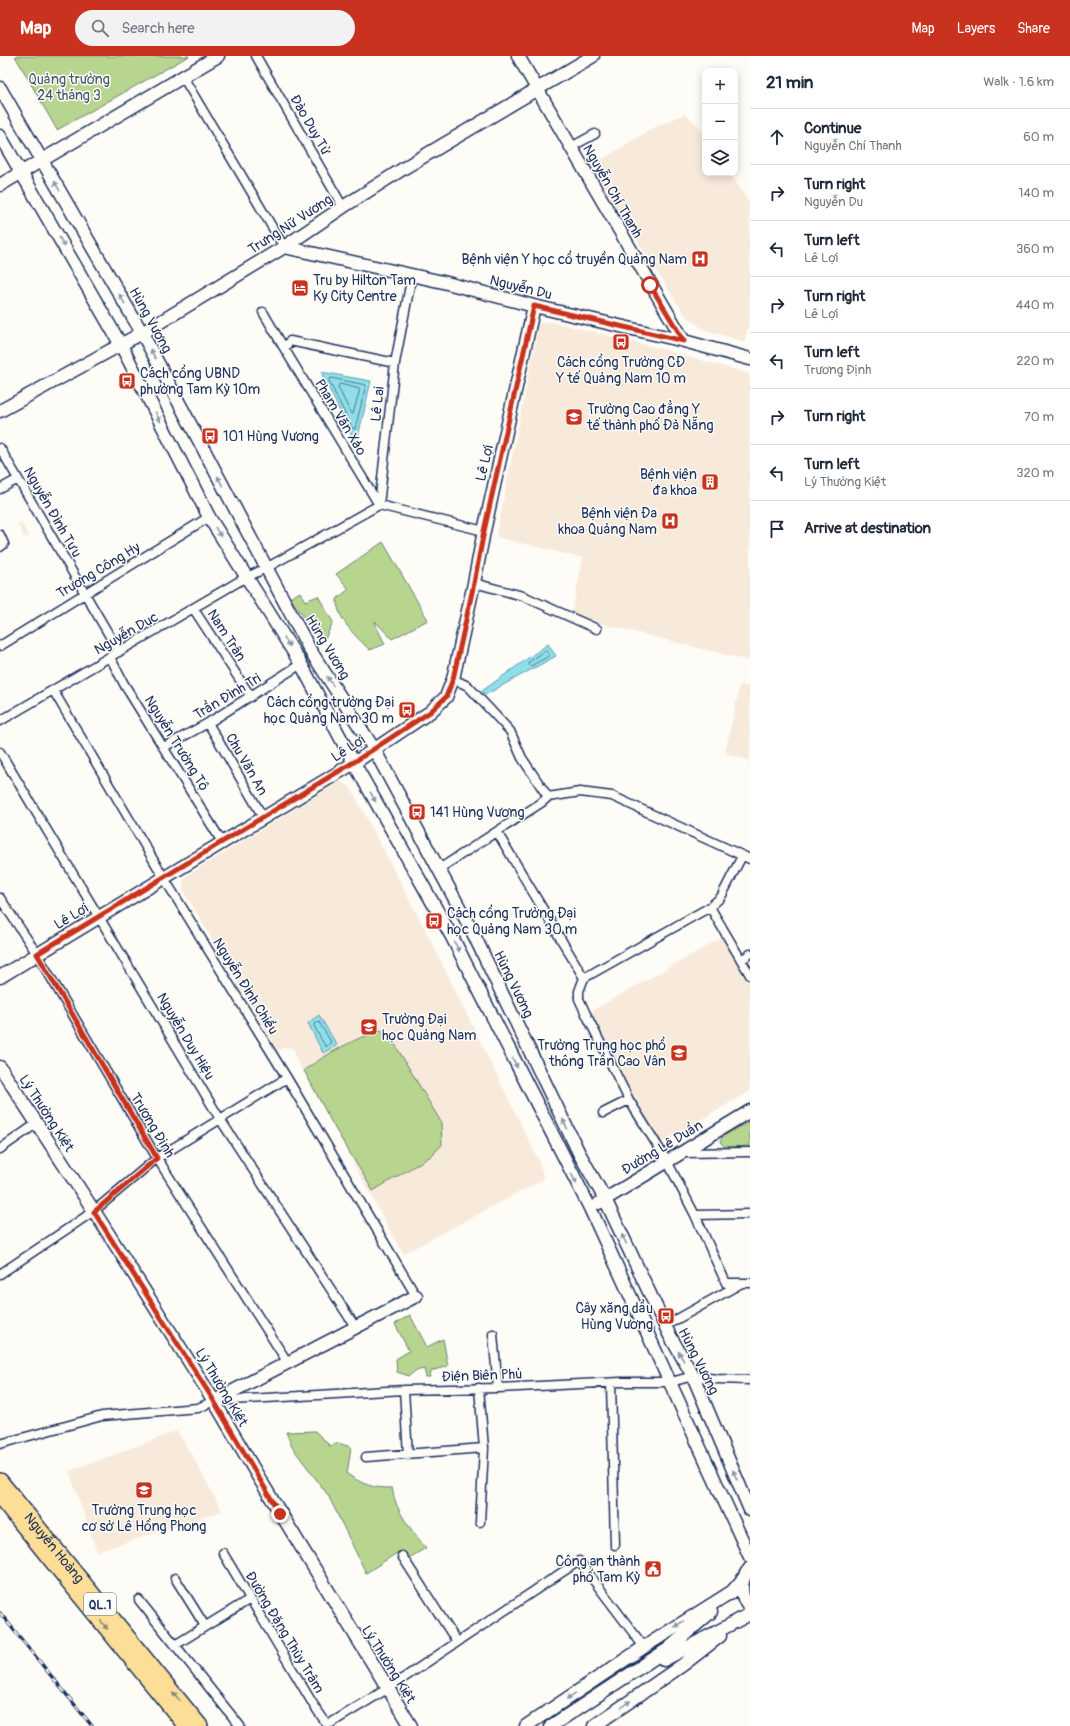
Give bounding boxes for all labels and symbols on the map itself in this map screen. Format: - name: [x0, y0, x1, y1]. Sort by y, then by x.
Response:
- park label: Quảng trường 24 tháng 3: [28, 71, 110, 104]
- street label: Đào Duy Từ: [286, 92, 335, 159]
- street label: Nguyễn Chí Thanh: [579, 141, 647, 241]
- one-way arrow: [54, 181, 61, 192]
- street label: Trưng Nữ Vương: [245, 191, 336, 258]
- one-way arrow: [58, 236, 65, 248]
- hospital icon: Bệnh viện Y học cổ truyền Quảng Nam: [690, 249, 710, 269]
- place label: Bệnh viện Y học cổ truyền Quảng Nam: [462, 250, 687, 268]
- street label: Nguyễn Du: [488, 271, 554, 303]
- place label: Tru by Hilton Tam Ky City Centre: [313, 272, 416, 305]
- route start: [641, 276, 659, 294]
- hotel icon: Tru by Hilton Tam Ky City Centre: [290, 278, 310, 298]
- street label: Hùng Vương: [126, 284, 176, 356]
- one-way arrow: [119, 293, 126, 305]
- bus stop icon: Cách cổng Trường CĐ Y tế Quảng Nam 10 m: [611, 332, 631, 352]
- one-way arrow: [150, 348, 156, 360]
- place label: Cách cổng Trường CĐ Y tế Quảng Nam 10 m: [555, 353, 686, 387]
- place label: Cách cổng UBND phường Tam Kỳ 10m: [140, 364, 260, 398]
- bus stop icon: Cách cổng UBND phường Tam Kỳ 10m: [117, 371, 137, 391]
- street label: Phạm Văn Xảo: [311, 376, 370, 459]
- street label: Lê Lai: [367, 385, 388, 422]
- place label: Trường Cao đẳng Y tế thành phố Đà Nẵng: [586, 400, 714, 434]
- school or university icon: Trường Cao đẳng Y tế thành phố Đà Nẵng: [564, 407, 584, 427]
- one-way arrow: [155, 411, 161, 423]
- bus stop icon: 101 Hùng Vương: [200, 426, 220, 446]
- place label: 101 Hùng Vương: [223, 428, 319, 445]
- street label: Lê Lợi: [472, 443, 497, 483]
- street label: Nguyễn Đình Tựu: [20, 464, 86, 560]
- place label: Bệnh viện đa khoa: [640, 466, 697, 499]
- building icon: Bệnh viện đa khoa: [700, 472, 720, 492]
- one-way arrow: [217, 476, 224, 487]
- place label: Bệnh viện Đa khoa Quảng Nam: [558, 505, 657, 538]
- hospital icon: Bệnh viện Đa khoa Quảng Nam: [660, 511, 680, 531]
- one-way arrow: [215, 526, 222, 538]
- street label: Trương Công Hy: [53, 539, 143, 602]
- street label: Nam Trân: [204, 606, 250, 664]
- street label: Nguyễn Dục: [91, 607, 161, 659]
- street label: Hùng Vương: [302, 612, 353, 683]
- one-way arrow: [284, 636, 291, 648]
- street label: Trần Đình Tri: [189, 668, 264, 723]
- one-way arrow: [326, 676, 334, 686]
- street label: Nguyễn Trường Tộ: [141, 692, 214, 794]
- place label: Cách cổng trường Đại học Quảng Nam 30 m: [264, 693, 395, 727]
- bus stop icon: Cách cổng trường Đại học Quảng Nam 30 m: [397, 700, 417, 720]
- street label: Chu Văn An: [222, 730, 271, 798]
- street label: Lê Lợi: [328, 731, 369, 766]
- one-way arrow: [370, 791, 377, 802]
- bus stop icon: 141 Hùng Vương: [407, 802, 427, 822]
- place label: 141 Hùng Vương: [430, 804, 524, 821]
- street label: Lê Lợi: [51, 899, 92, 933]
- place label: Cách cổng Trường Đại học Quảng Nam 30 m: [447, 904, 577, 938]
- bus stop icon: Cách cổng Trường Đại học Quảng Nam 30 m: [424, 911, 444, 931]
- street label: Nguyễn Đình Chiểu: [209, 934, 283, 1038]
- one-way arrow: [454, 941, 460, 952]
- street label: Hùng Vương: [490, 948, 537, 1020]
- street label: Nguyễn Duy Hiệu: [153, 989, 219, 1083]
- place label: Trường Đại học Quảng Nam: [382, 1011, 476, 1044]
- school or university icon: Trường Đại học Quảng Nam: [359, 1017, 379, 1037]
- place label: Trường Trung học phổ thông Trần Cao Vân: [537, 1036, 666, 1070]
- school or university icon: Trường Trung học phổ thông Trần Cao Vân: [669, 1043, 689, 1063]
- one-way arrow: [512, 1057, 518, 1069]
- street label: Lý Thường Kiệt: [15, 1072, 78, 1155]
- street label: Trương Định: [127, 1090, 179, 1161]
- street label: Đường Lê Duẩn: [618, 1116, 706, 1178]
- one-way arrow: [562, 1118, 568, 1129]
- one-way arrow: [571, 1173, 578, 1184]
- one-way arrow: [621, 1234, 627, 1245]
- place label: Cây xăng dầu Hùng Vương: [575, 1298, 653, 1333]
- bus stop icon: Cây xăng dầu Hùng Vương: [656, 1306, 676, 1326]
- street label: Hùng Vương: [675, 1325, 723, 1397]
- street label: Lý Thường Kiệt: [192, 1345, 252, 1430]
- one-way arrow: [678, 1350, 685, 1362]
- street label: Điện Biên Phủ: [441, 1366, 523, 1385]
- one-way arrow: [731, 1468, 737, 1480]
- school or university icon: Trường Trung học cơ sở Lê Hồng Phong: [134, 1480, 154, 1500]
- place label: Trường Trung học cơ sở Lê Hồng Phong: [82, 1502, 206, 1535]
- route end: [271, 1505, 289, 1523]
- street label: Nguyễn Hoàng: [20, 1509, 88, 1587]
- place label: Công an thành phố Tam Kỳ: [556, 1553, 640, 1586]
- public building icon: Công an thành phố Tam Kỳ: [643, 1559, 663, 1579]
- street label: Đường Đặng Thùy Trâm: [241, 1568, 328, 1696]
- road number: QL.1: [84, 1593, 116, 1615]
- one-way arrow: [100, 1620, 108, 1631]
- one-way arrow: [674, 1621, 685, 1628]
- street label: Lý Thường Kiệt: [358, 1622, 419, 1707]
- one-way arrow: [171, 1690, 180, 1701]
- one-way arrow: [566, 1692, 576, 1700]
- one-way arrow: [621, 1700, 631, 1708]

